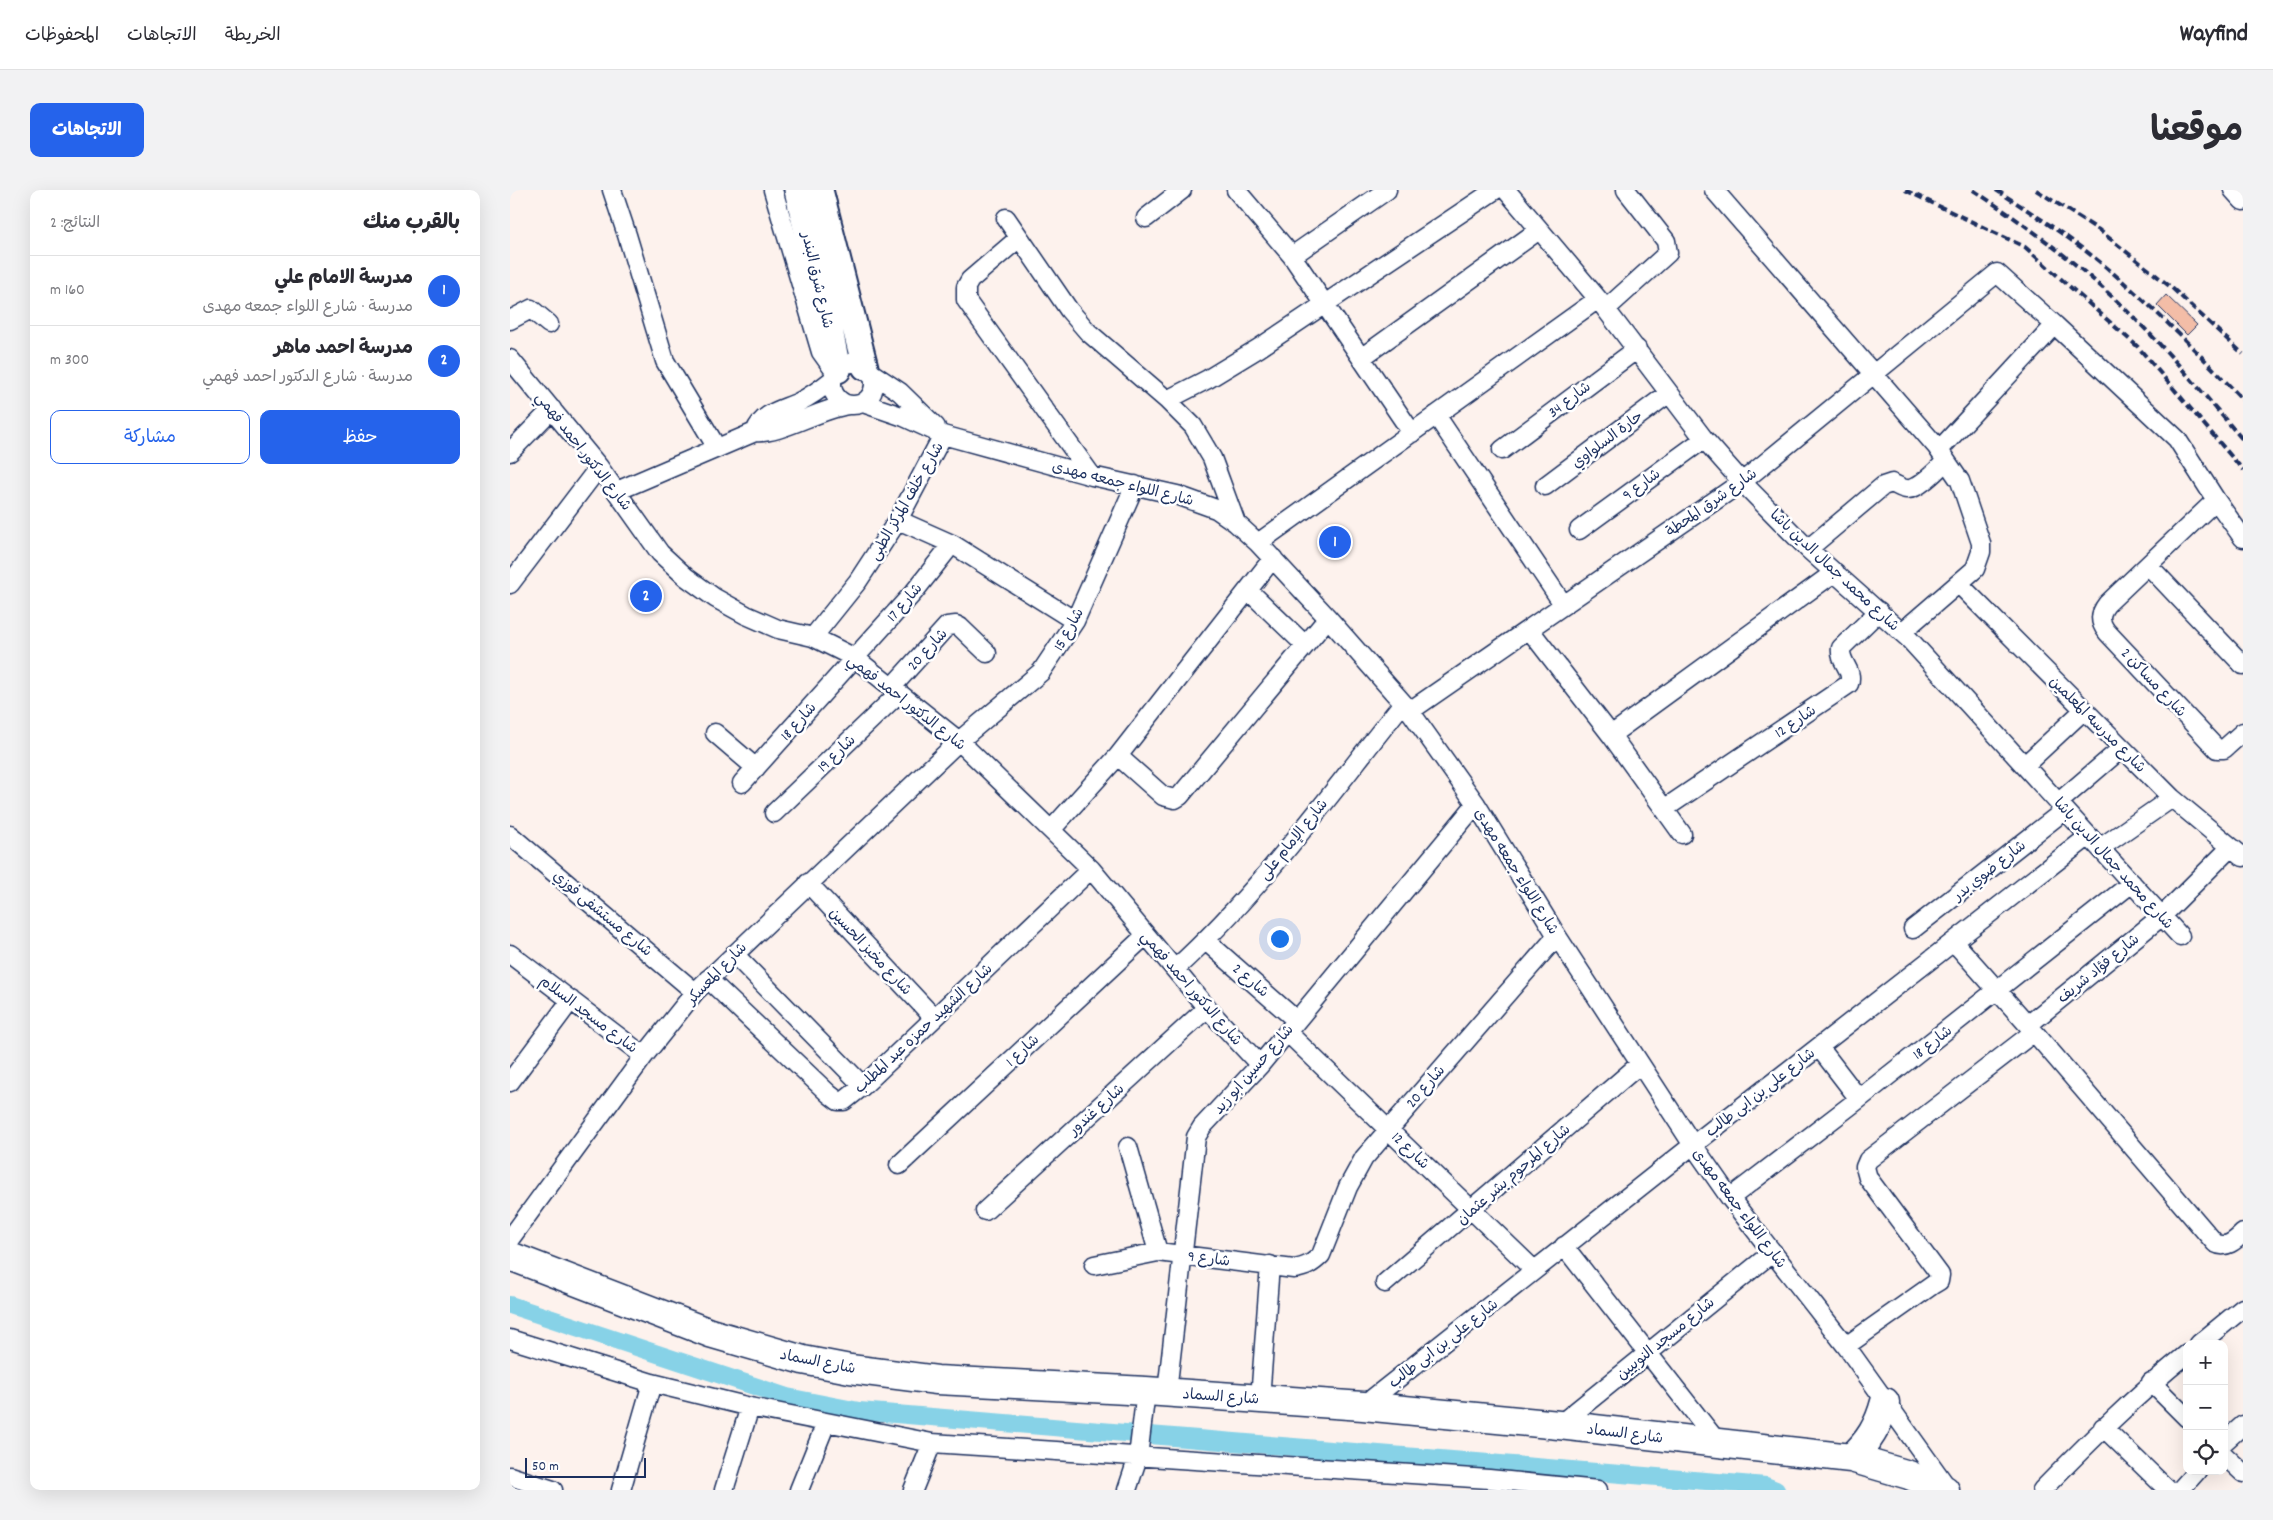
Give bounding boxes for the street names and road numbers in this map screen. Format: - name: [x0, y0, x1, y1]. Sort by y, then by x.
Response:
- street label: شارع شرق البندر: [794, 229, 838, 331]
- street label: شارع 34: [1544, 377, 1596, 424]
- street label: شارع الدكتور احمد فهمي: [529, 388, 636, 516]
- street label: حارة السلواوي: [1568, 406, 1649, 475]
- street label: شارع خلف المركز الطبى: [865, 439, 951, 565]
- street label: شارع اللواء جمعه مهدى: [1049, 457, 1196, 513]
- street label: شارع 9: [1618, 464, 1666, 507]
- street label: شارع شرق المحطة: [1662, 464, 1762, 543]
- street label: شارع محمد جمال الدين باشا: [1764, 505, 1903, 638]
- street label: شارع 17: [882, 579, 929, 627]
- street label: شارع 15: [1049, 604, 1091, 655]
- street label: شارع 20: [903, 624, 954, 676]
- street label: شارع مساكن 2: [2115, 644, 2191, 723]
- street label: شارع الدكتور احمد فهمي: [842, 650, 970, 757]
- street label: شارع مدرسه المعلمين: [2043, 672, 2150, 779]
- street label: شارع 18: [776, 698, 823, 747]
- street label: شارع 12: [1771, 701, 1821, 745]
- street label: شارع 19: [813, 731, 862, 778]
- street label: شارع محمد جمال الدين باشا: [2047, 794, 2178, 935]
- street label: شارع الإمام على: [1255, 795, 1334, 886]
- street label: شارع اللواء جمعه مهدى: [1467, 805, 1563, 940]
- street label: شارع ضوي بدر: [1948, 836, 2032, 908]
- street label: شارع مستشفى فوزي: [547, 866, 656, 963]
- street label: شارع مخبز الحسين: [823, 903, 916, 1001]
- street label: شارع الدكتور احمد فهمي: [1134, 927, 1247, 1051]
- street label: شارع فؤاد شريف: [2053, 929, 2145, 1010]
- street label: شارع المعسكر: [680, 938, 753, 1012]
- street label: شارع الشهيد حمزه عبد المطلب: [850, 959, 998, 1100]
- street label: شارع 2: [1226, 959, 1273, 1004]
- street label: شارع مسجد السلام: [534, 971, 642, 1060]
- street label: شارع حسين ابو زيد: [1209, 1020, 1300, 1120]
- street label: شارع 18: [1909, 1021, 1958, 1066]
- street label: شارع 1: [1002, 1030, 1045, 1073]
- street label: شارع على بن ابى طالب: [1702, 1044, 1821, 1144]
- street label: شارع 20: [1402, 1061, 1451, 1114]
- street label: شارع غندور: [1064, 1079, 1130, 1142]
- street label: شارع المرحوم بشر عثمان: [1452, 1120, 1576, 1231]
- street label: شارع 12: [1386, 1128, 1434, 1175]
- street label: شارع اللواء جمعه مهدى: [1686, 1145, 1791, 1274]
- street label: شارع 9: [1186, 1246, 1231, 1274]
- street label: شارع مسجد النوبيين: [1612, 1293, 1720, 1386]
- street label: شارع على بن ابى طالب: [1385, 1295, 1504, 1395]
- street label: شارع السماد: [778, 1345, 857, 1381]
- street label: شارع السماد: [1182, 1384, 1260, 1412]
- street label: شارع السماد: [1585, 1419, 1664, 1451]

